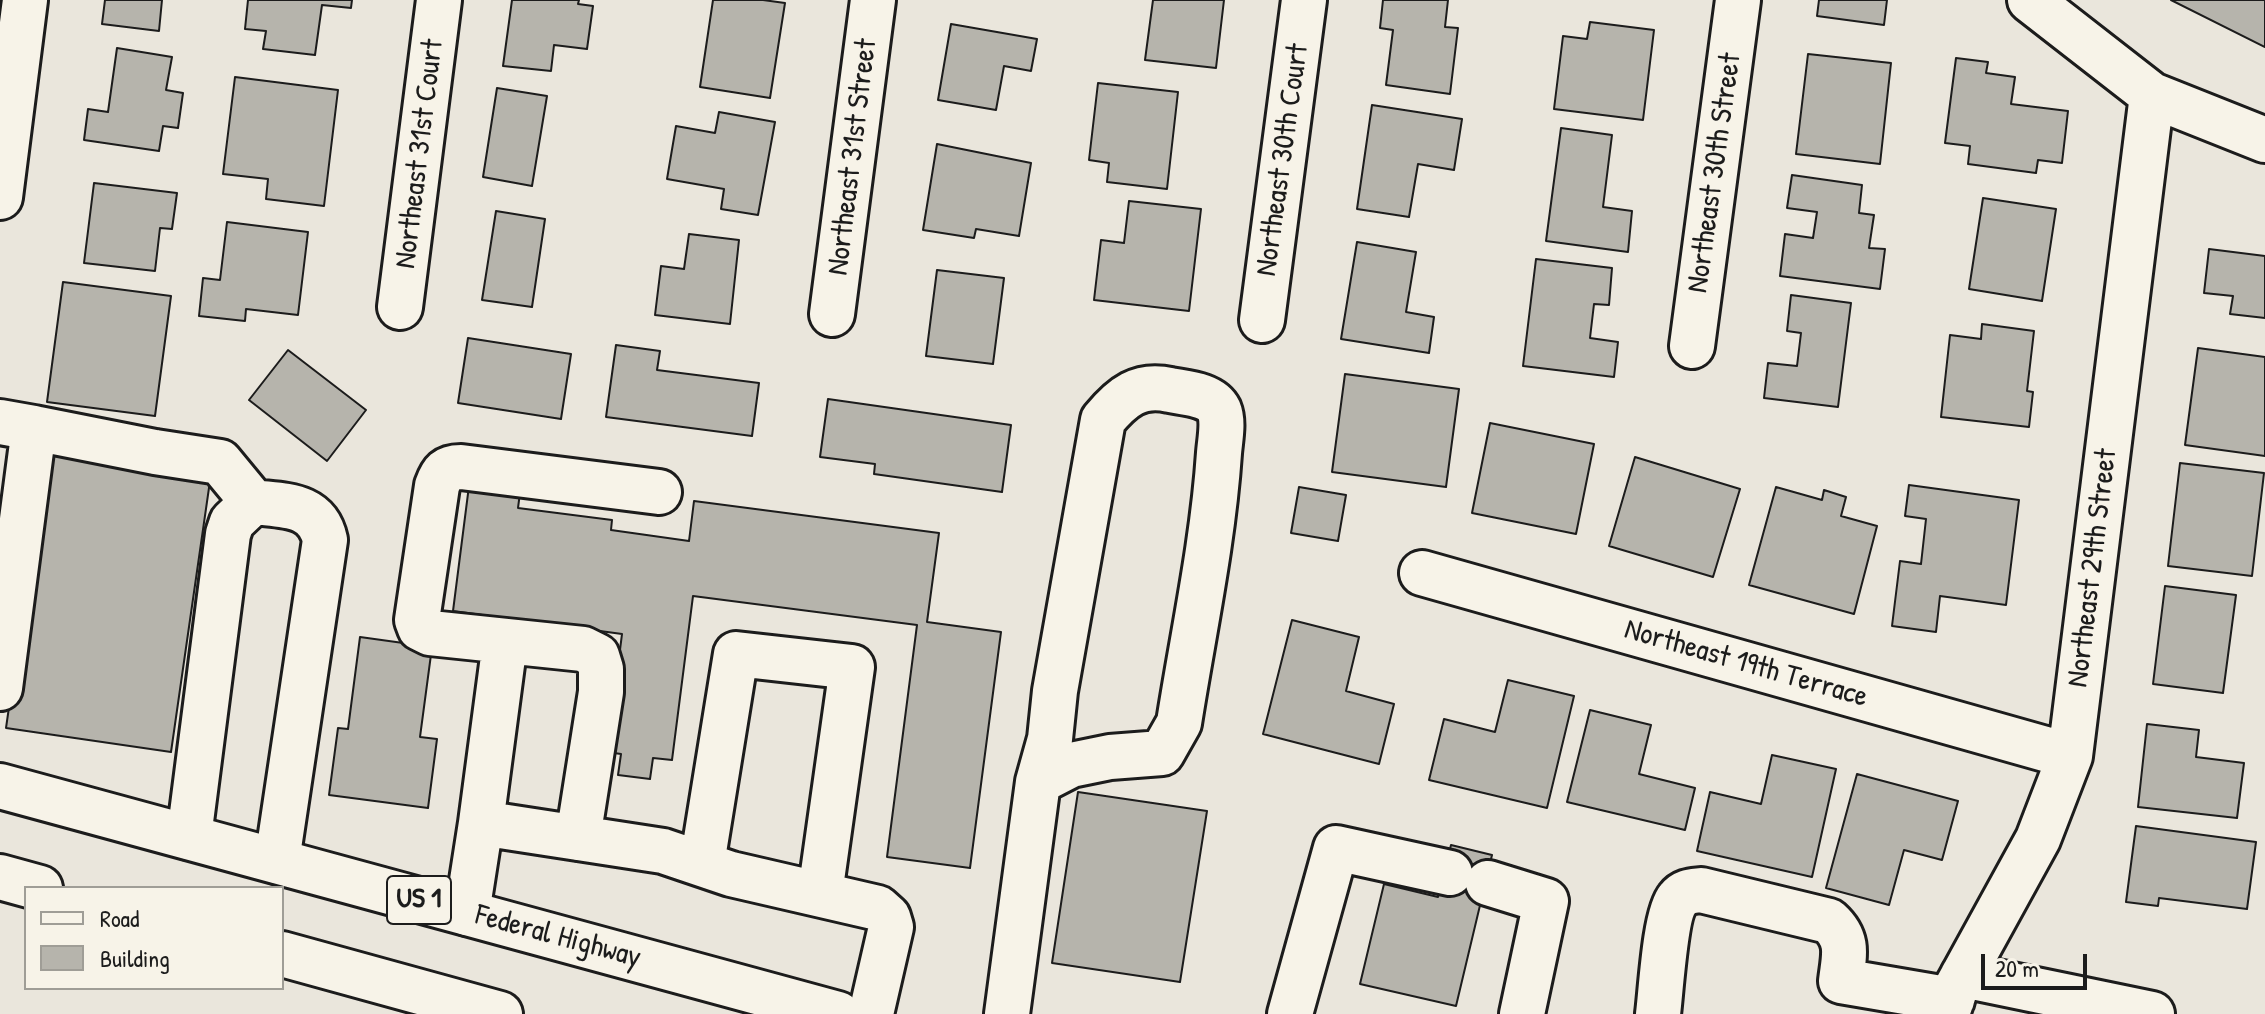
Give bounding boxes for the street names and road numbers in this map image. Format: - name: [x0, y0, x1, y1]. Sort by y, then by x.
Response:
- street label: Northeast 31st Court: [388, 37, 452, 271]
- street label: Northeast 31st Street: [821, 37, 885, 277]
- street label: Northeast 30th Court: [1249, 42, 1317, 278]
- street label: Northeast 30th Street: [1680, 51, 1750, 295]
- street label: Northeast 29th Street: [2061, 447, 2125, 689]
- street label: Northeast 19th Terrace: [1620, 612, 1872, 716]
- road number: US 1: [387, 876, 451, 924]
- street label: Federal Highway: [471, 898, 645, 976]

